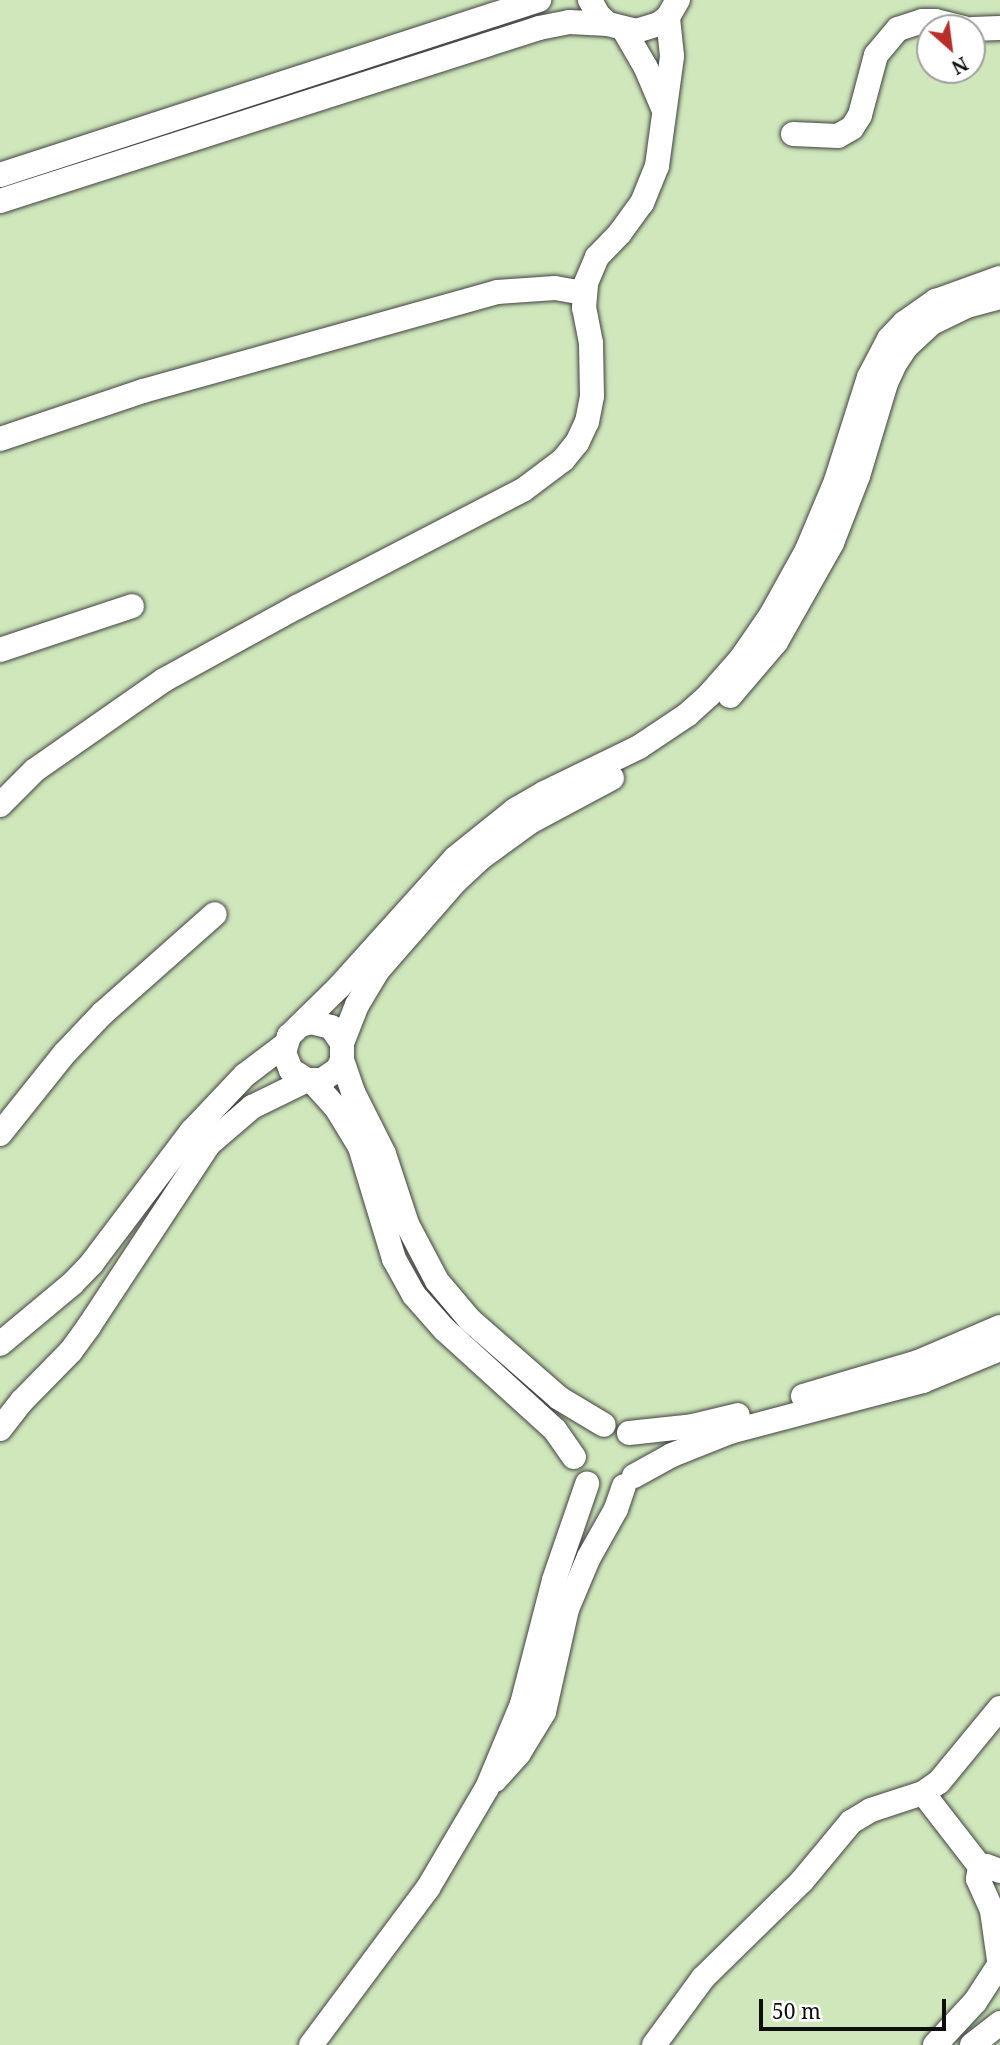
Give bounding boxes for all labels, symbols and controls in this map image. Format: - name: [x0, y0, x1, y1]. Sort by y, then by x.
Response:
- north arrow: [916, 14, 986, 84]
- text: N: [947, 51, 973, 81]
- scale bar: [762, 1986, 949, 2030]
- text: 50 m: [772, 1997, 821, 2025]

